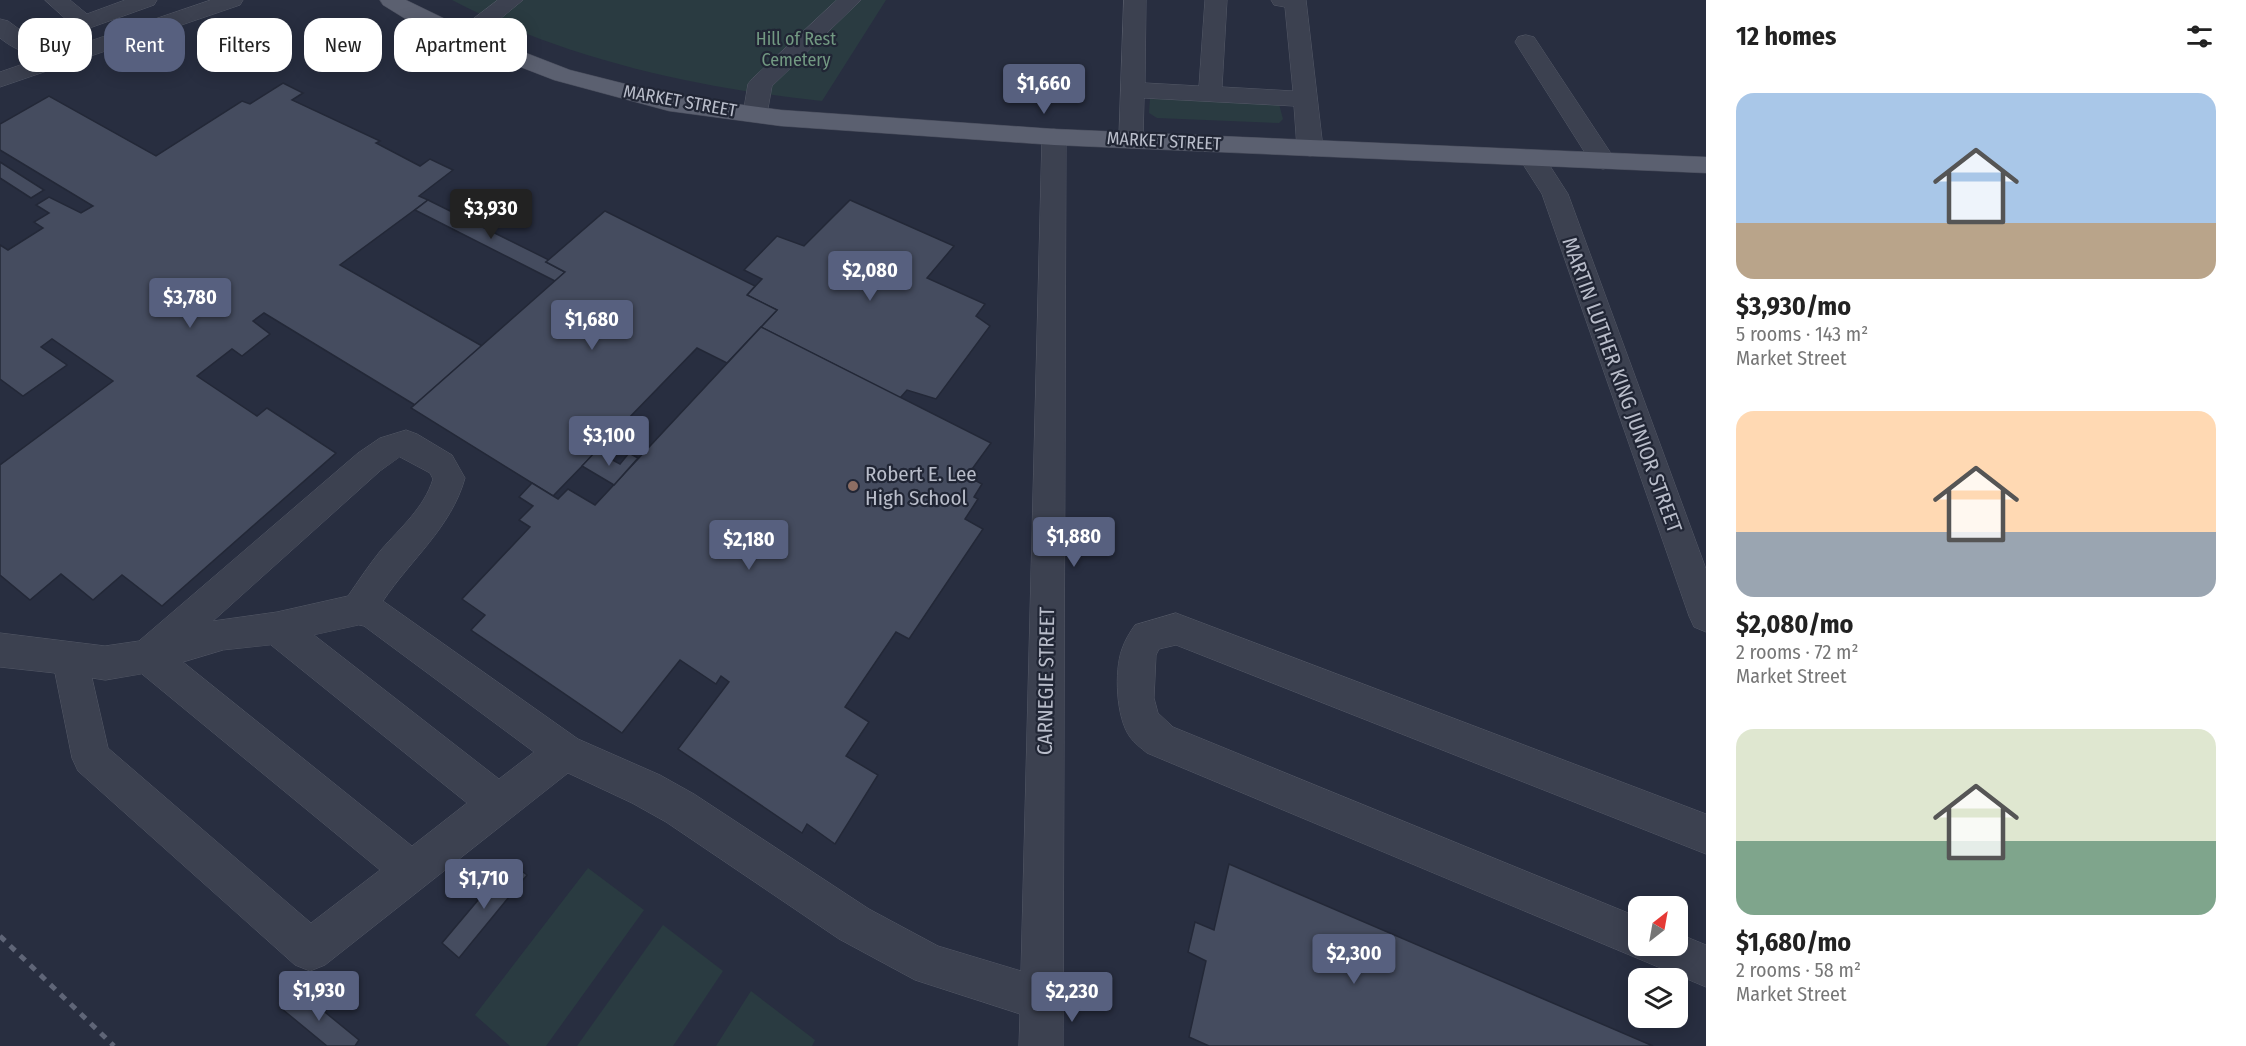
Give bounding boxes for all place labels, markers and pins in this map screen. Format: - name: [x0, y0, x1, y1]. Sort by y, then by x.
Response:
- pin: $1,660: [995, 64, 1093, 115]
- pin: $3,930: [442, 189, 540, 240]
- pin: $2,080: [821, 251, 919, 302]
- pin: $3,780: [141, 278, 239, 329]
- pin: $1,680: [543, 300, 641, 351]
- pin: $3,100: [560, 416, 658, 467]
- place label: Robert E. Lee High School: [865, 461, 977, 511]
- marker: Robert E. Lee High School: [846, 479, 860, 493]
- pin: $1,880: [1025, 517, 1123, 568]
- pin: $2,180: [700, 520, 798, 571]
- pin: $1,710: [435, 859, 533, 910]
- pin: $2,300: [1305, 934, 1403, 985]
- pin: $1,930: [270, 971, 368, 1022]
- pin: $2,230: [1023, 972, 1121, 1023]

